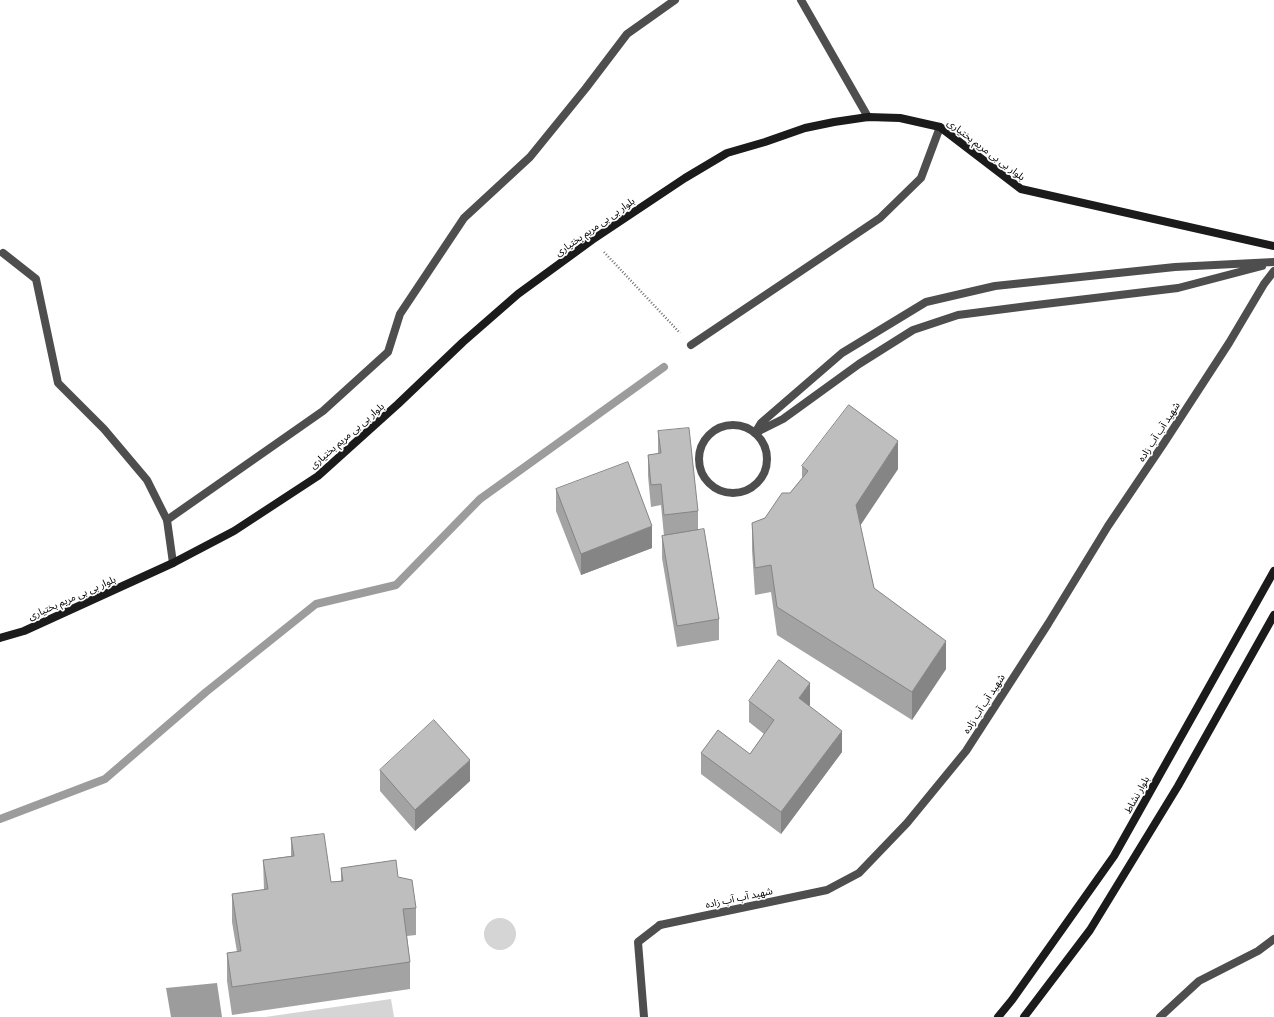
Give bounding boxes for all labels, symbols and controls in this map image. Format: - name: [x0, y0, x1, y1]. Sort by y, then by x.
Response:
- street label: بلوار بی بی مریم بختیاری: [945, 117, 1027, 183]
- street label: بلوار بی بی مریم بختیاری: [553, 195, 637, 259]
- street label: بلوار بی بی مریم بختیاری: [307, 400, 387, 472]
- street label: شهید آب آب زاده: [1135, 400, 1183, 464]
- street label: بلوار بی بی مریم بختیاری: [26, 573, 118, 623]
- street label: شهید آب آب زاده: [960, 672, 1008, 736]
- street label: بلوار نشاط: [1122, 774, 1152, 816]
- street label: شهید آب آب زاده: [704, 885, 774, 911]

